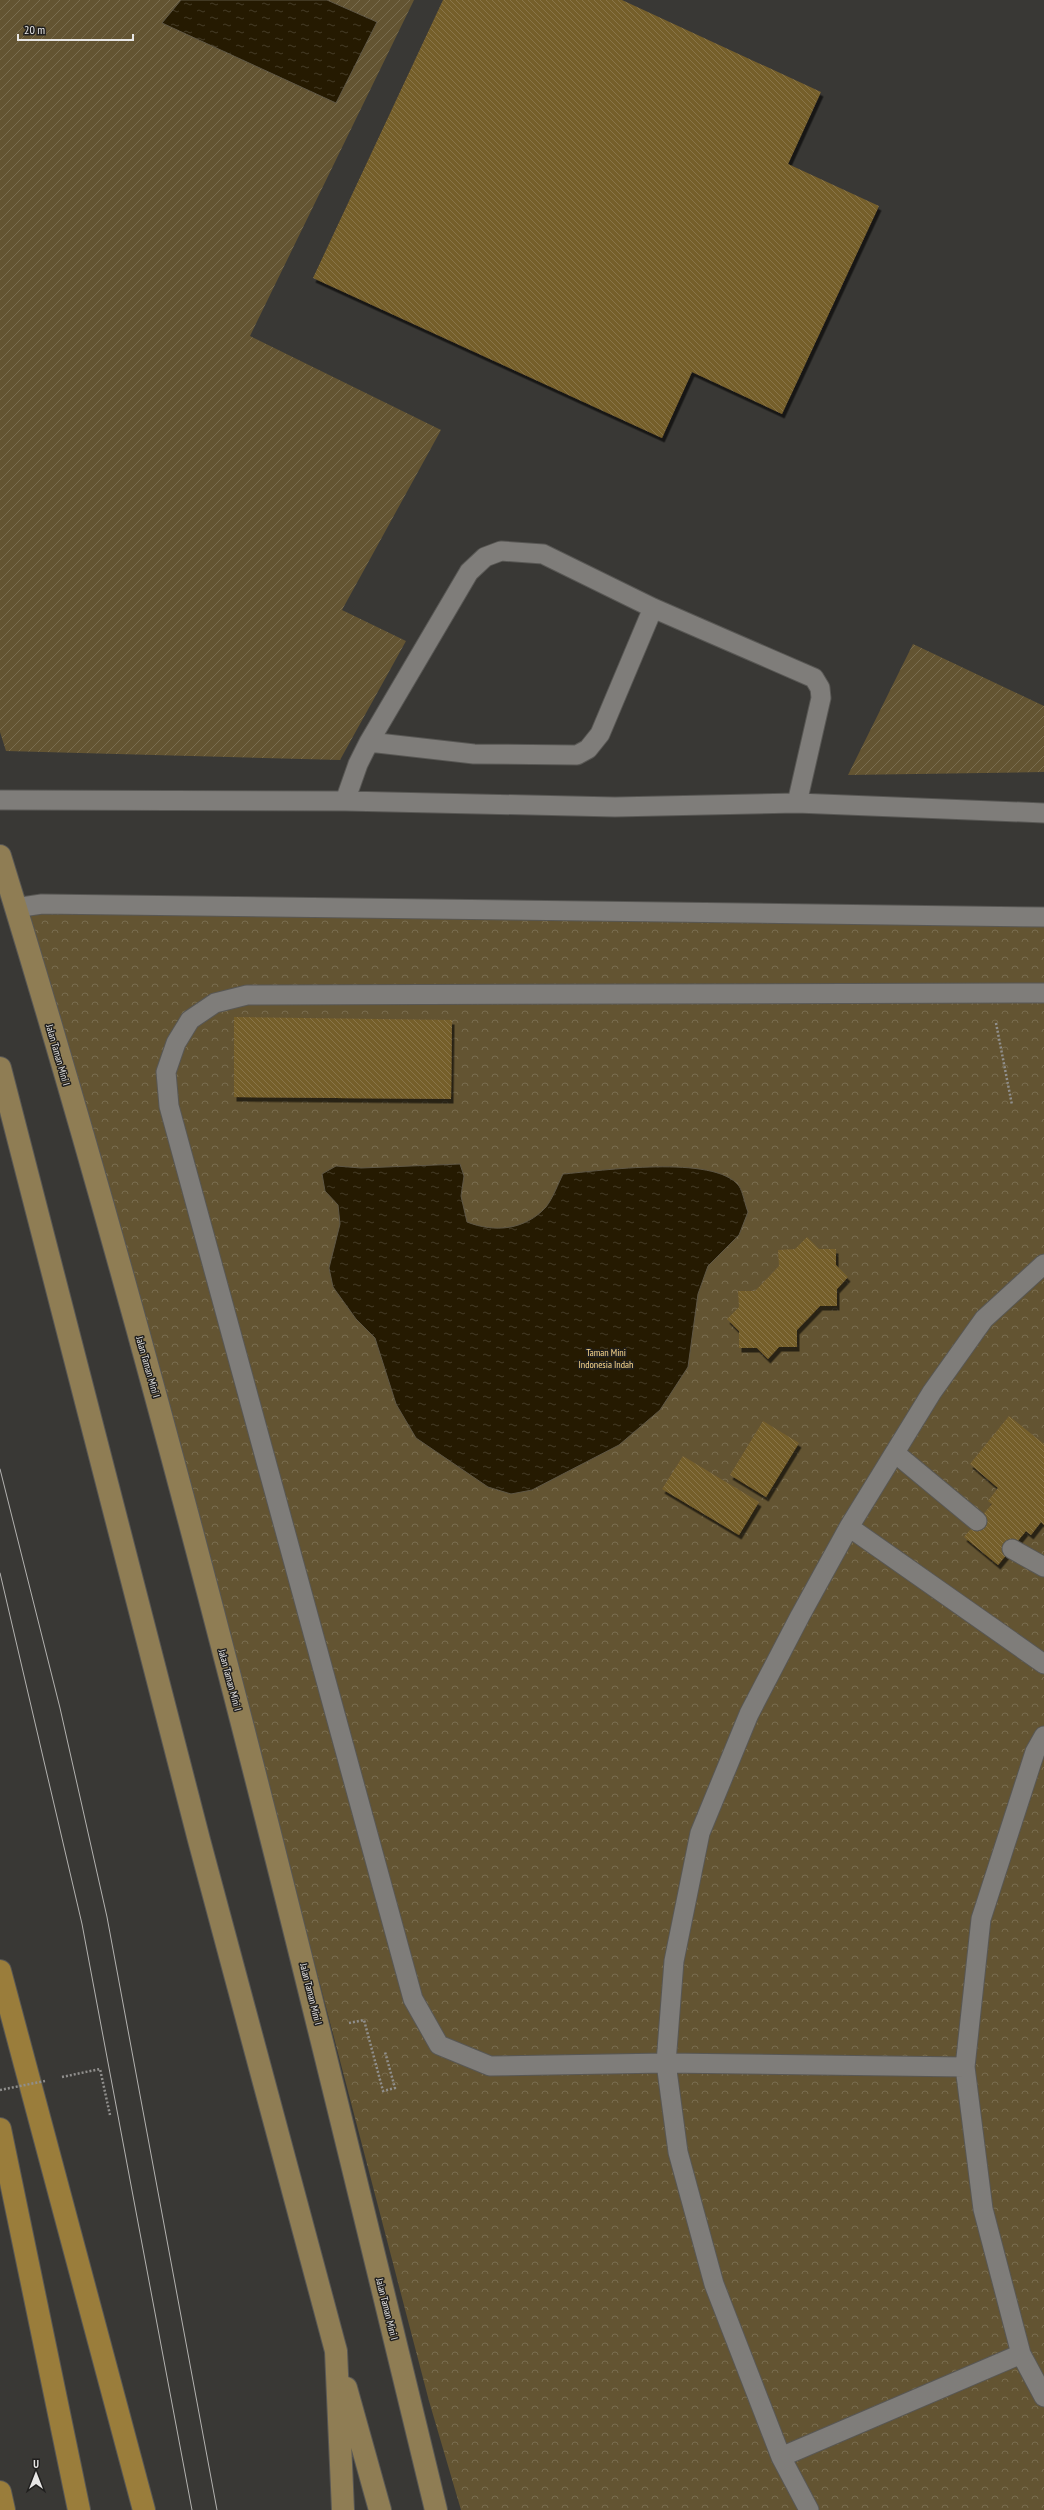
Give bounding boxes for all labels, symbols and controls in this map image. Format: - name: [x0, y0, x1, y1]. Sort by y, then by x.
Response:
- scale bar: [18, 16, 133, 42]
- text: 20 m: [24, 22, 45, 37]
- street label: Jalan Taman Mini I: [43, 1022, 73, 1087]
- street label: Jalan Taman Mini I: [133, 1334, 163, 1399]
- park label: Taman Mini Indonesia Indah: [578, 1346, 634, 1371]
- street label: Jalan Taman Mini I: [215, 1647, 244, 1712]
- street label: Jalan Taman Mini I: [297, 1961, 325, 2026]
- street label: Jalan Taman Mini I: [373, 2276, 401, 2341]
- north arrow: [16, 2454, 56, 2494]
- text: U: [33, 2457, 39, 2471]

